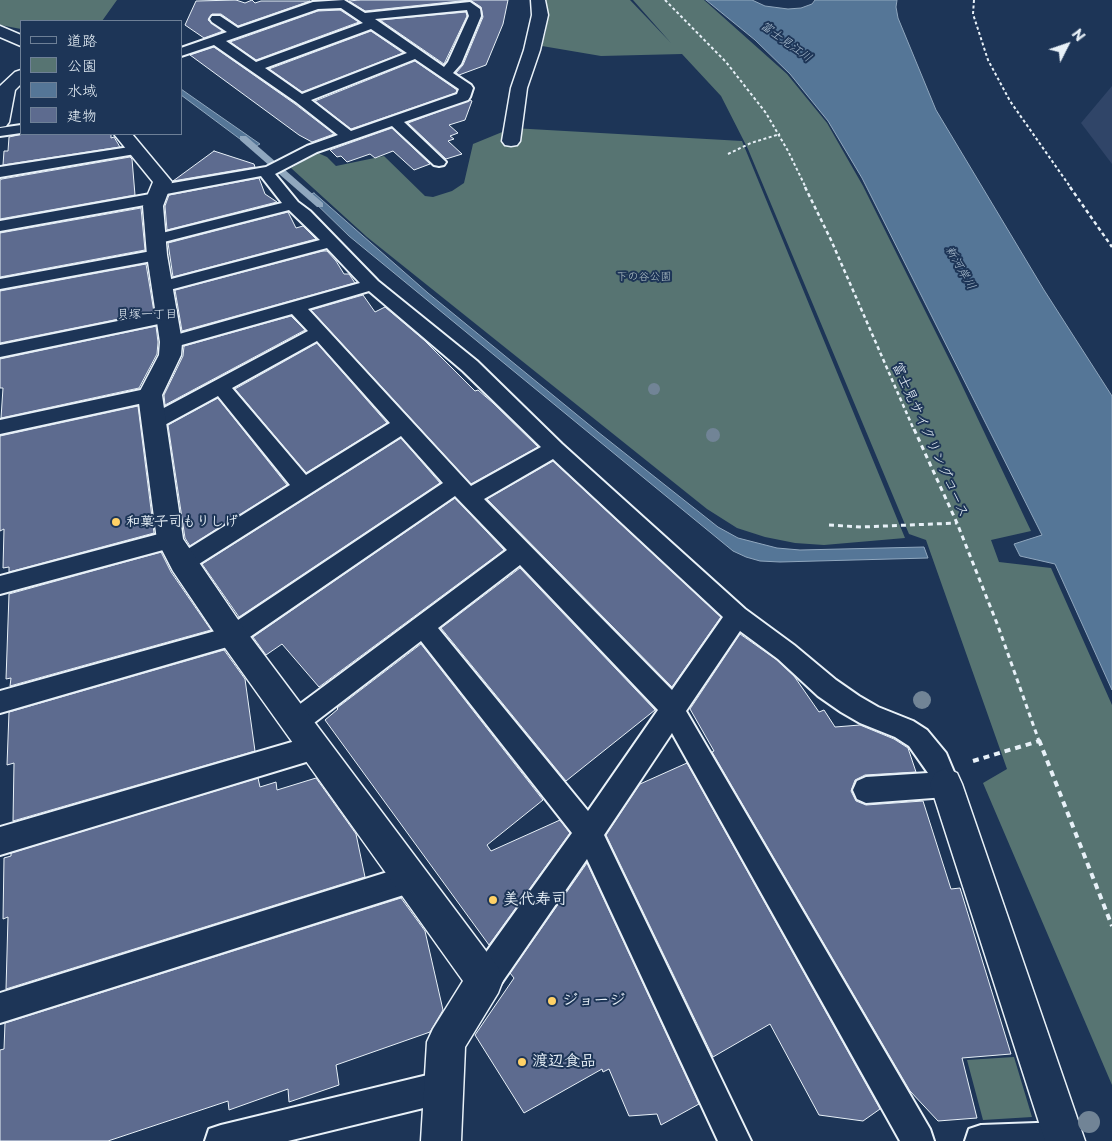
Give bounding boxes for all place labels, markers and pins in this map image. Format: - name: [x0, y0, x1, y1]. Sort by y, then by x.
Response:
- place label: 和菓子司もりしげ: [126, 514, 238, 530]
- marker: 和菓子司もりしげ: [110, 516, 122, 528]
- place label: 美代寿司: [503, 890, 567, 910]
- marker: 美代寿司: [487, 894, 499, 906]
- place label: ジョージ: [562, 991, 625, 1011]
- marker: ジョージ: [546, 995, 558, 1007]
- place label: 渡辺食品: [532, 1052, 596, 1072]
- marker: 渡辺食品: [516, 1056, 528, 1068]

